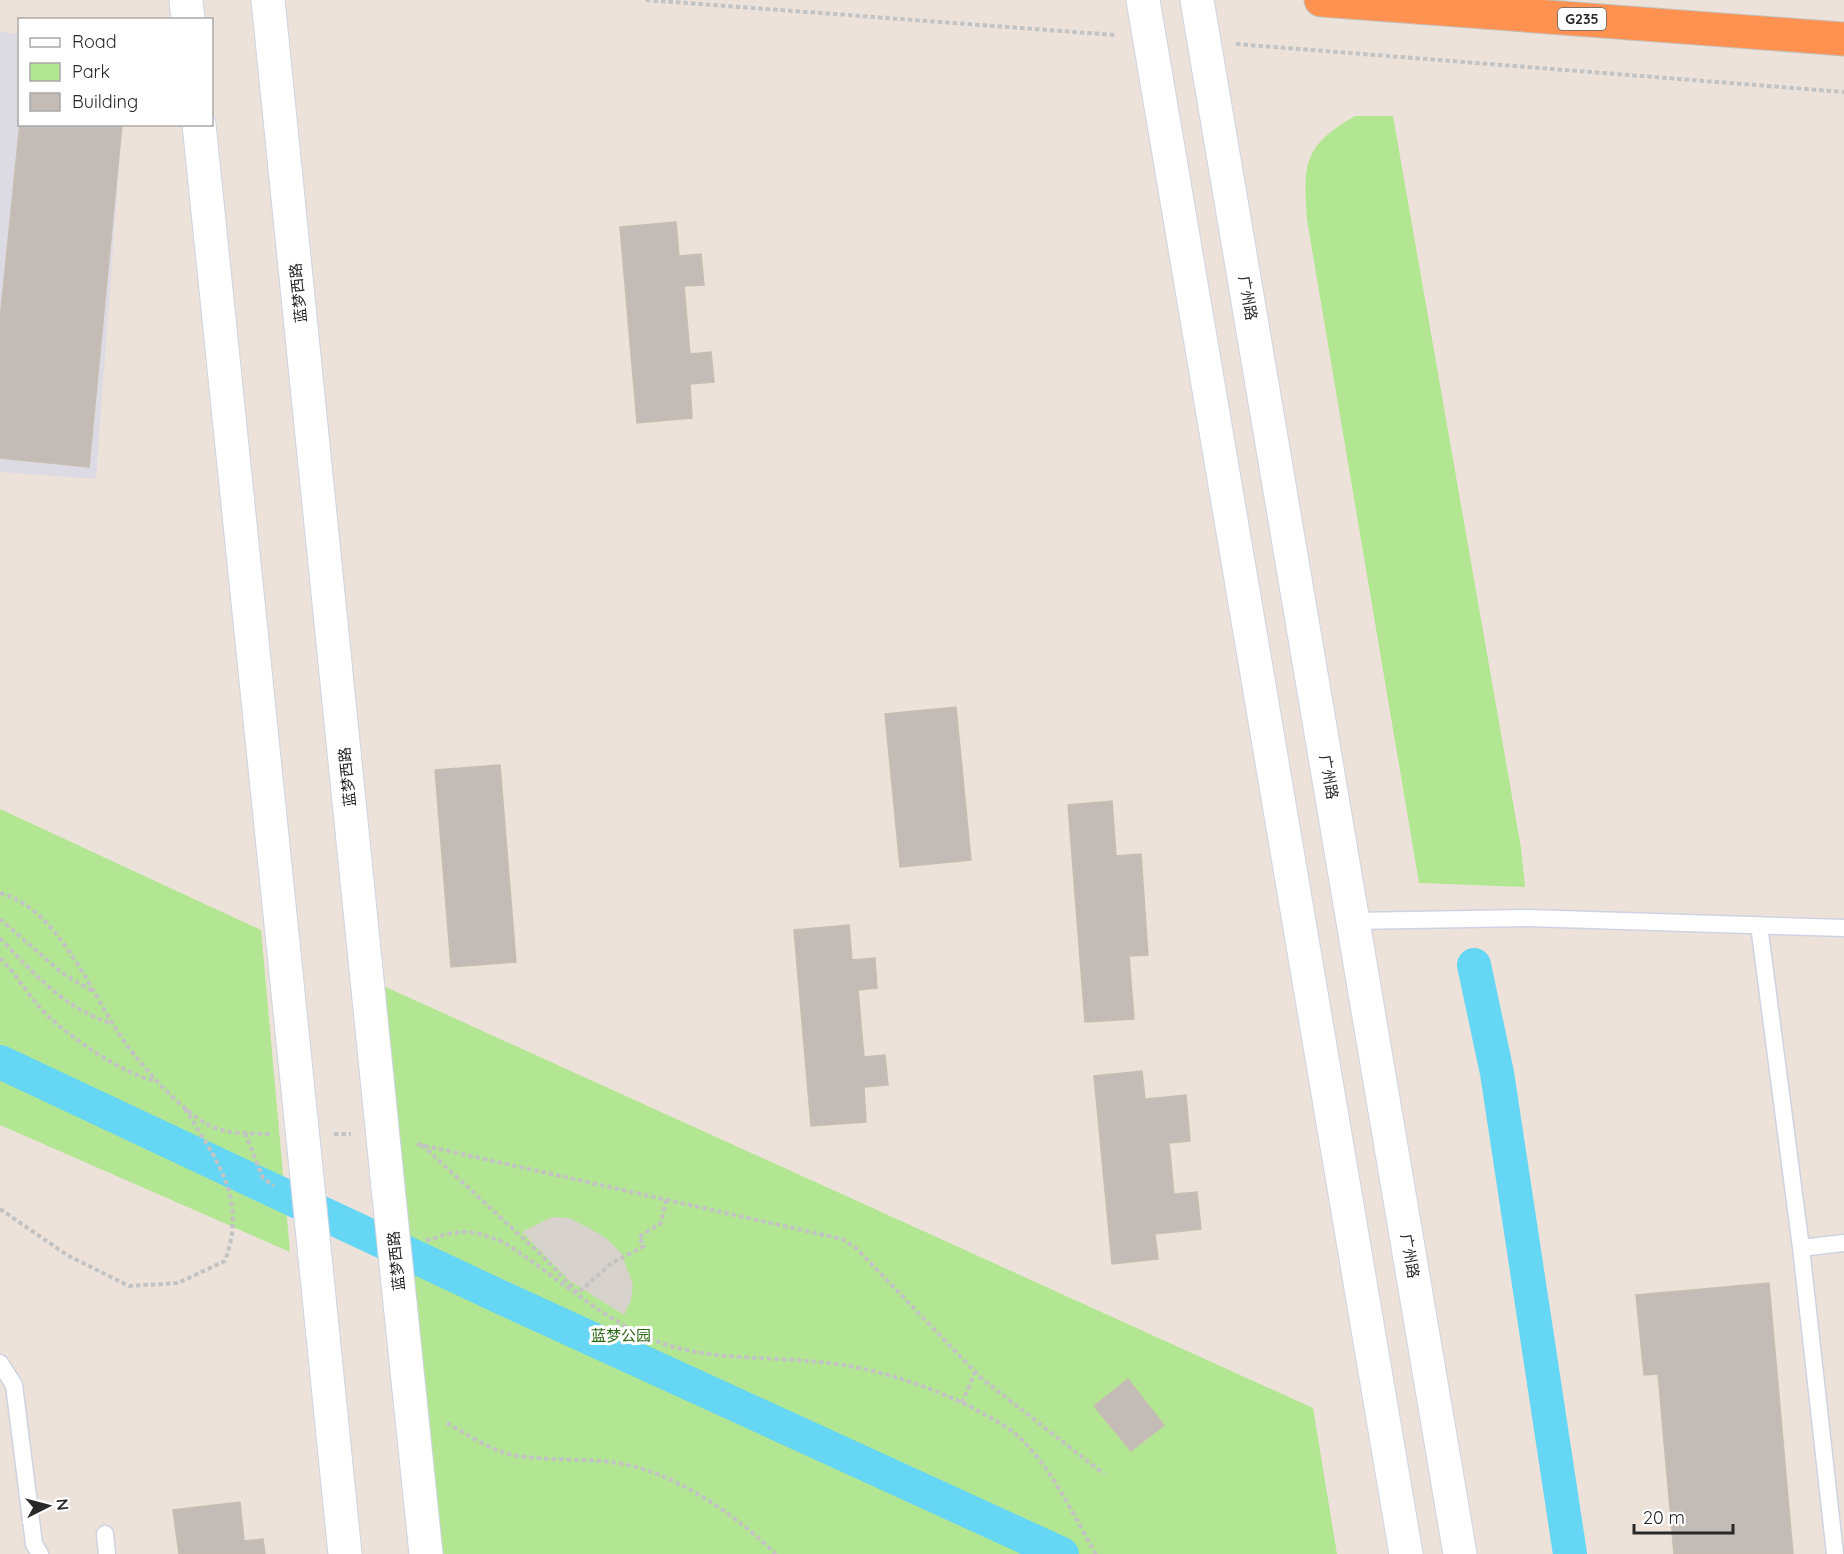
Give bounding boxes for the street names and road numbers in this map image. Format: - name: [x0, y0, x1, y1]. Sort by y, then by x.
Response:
- road number: G235: [1558, 8, 1606, 30]
- street label: 蓝梦西路: [285, 262, 311, 324]
- street label: 广州路: [1235, 274, 1261, 322]
- street label: 蓝梦西路: [334, 746, 360, 808]
- street label: 广州路: [1316, 753, 1342, 801]
- street label: 蓝梦西路: [383, 1230, 409, 1292]
- street label: 广州路: [1397, 1232, 1423, 1280]

